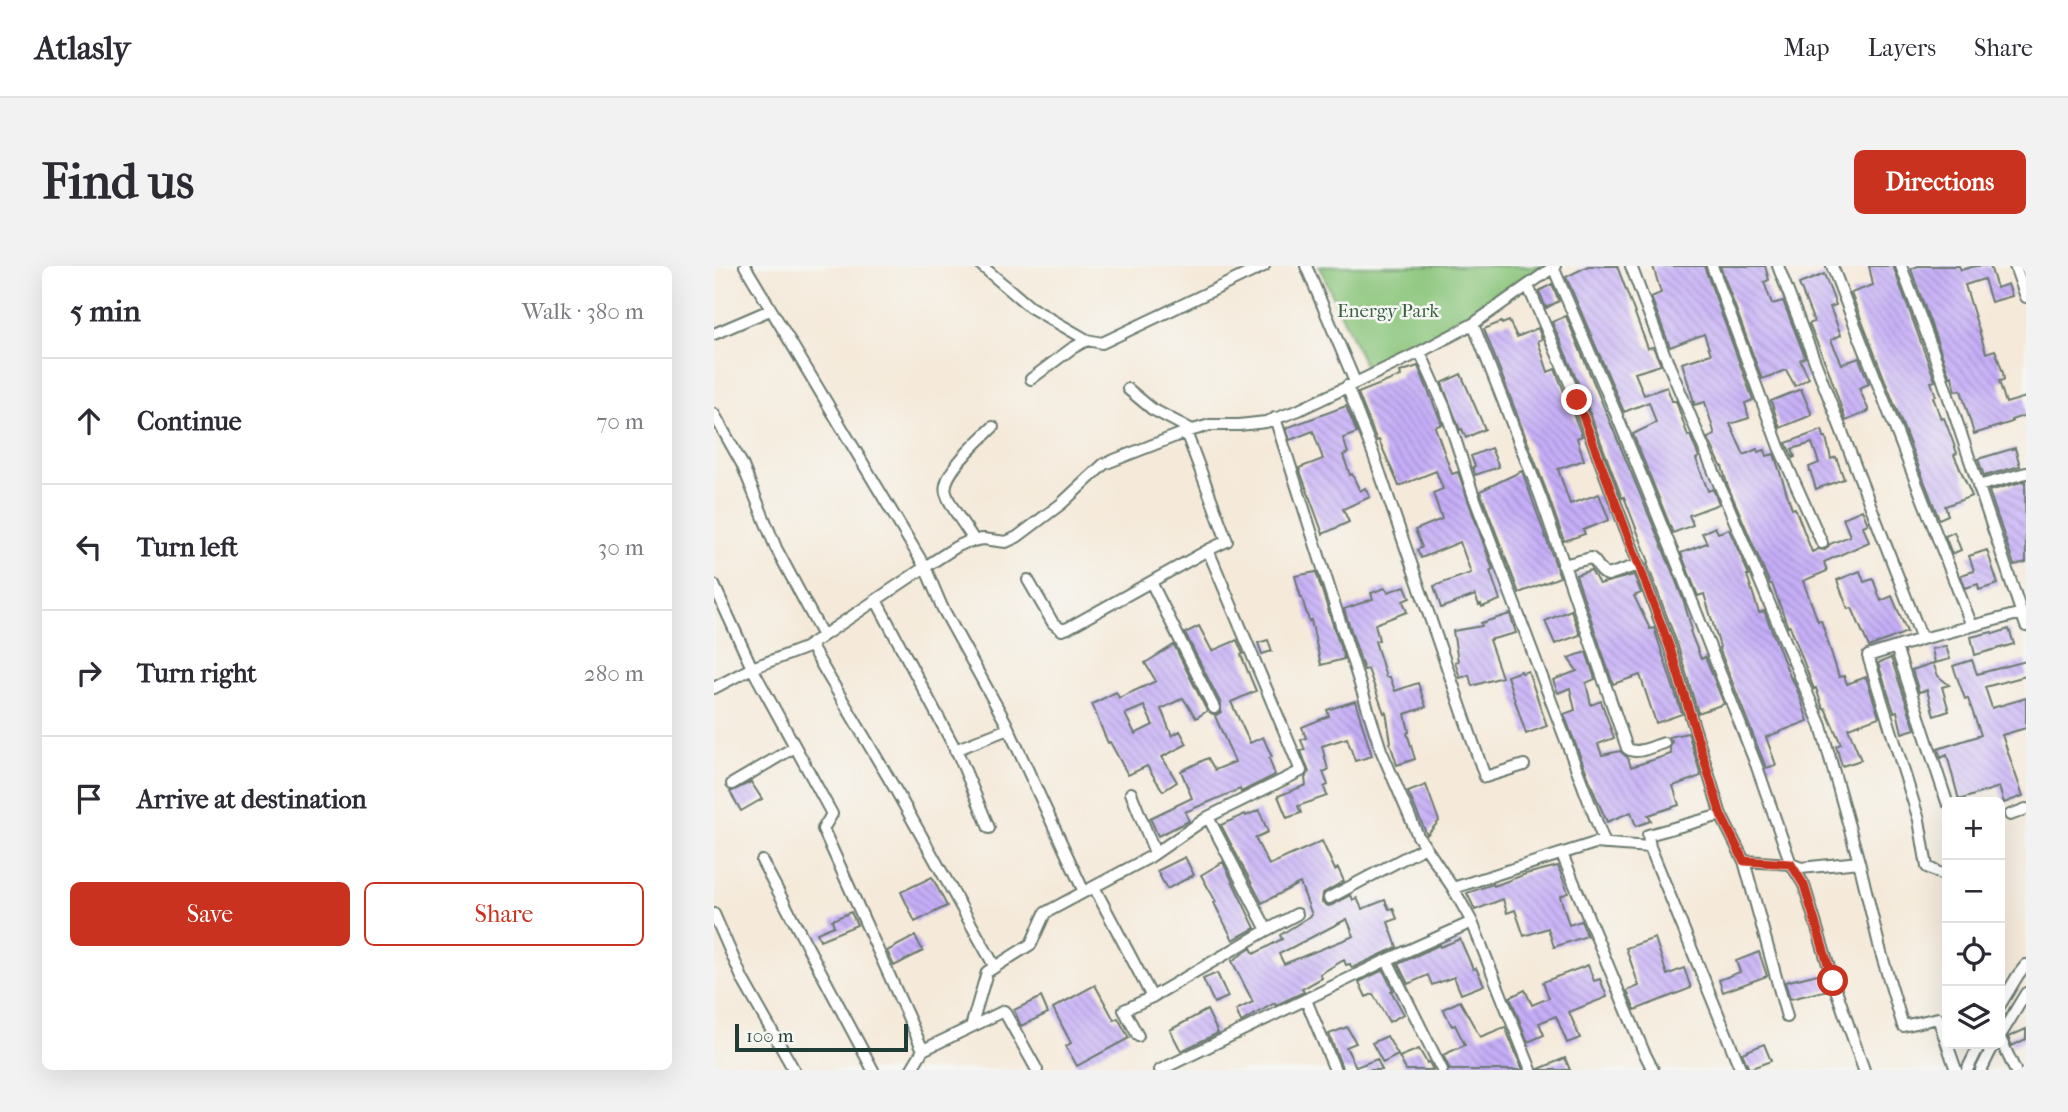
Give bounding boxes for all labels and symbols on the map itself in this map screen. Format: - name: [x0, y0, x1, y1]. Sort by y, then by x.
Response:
- park label: Energy Park: [1337, 300, 1439, 322]
- route end: [1561, 384, 1592, 415]
- route start: [1817, 965, 1848, 996]
- scale bar: [735, 1021, 908, 1053]

